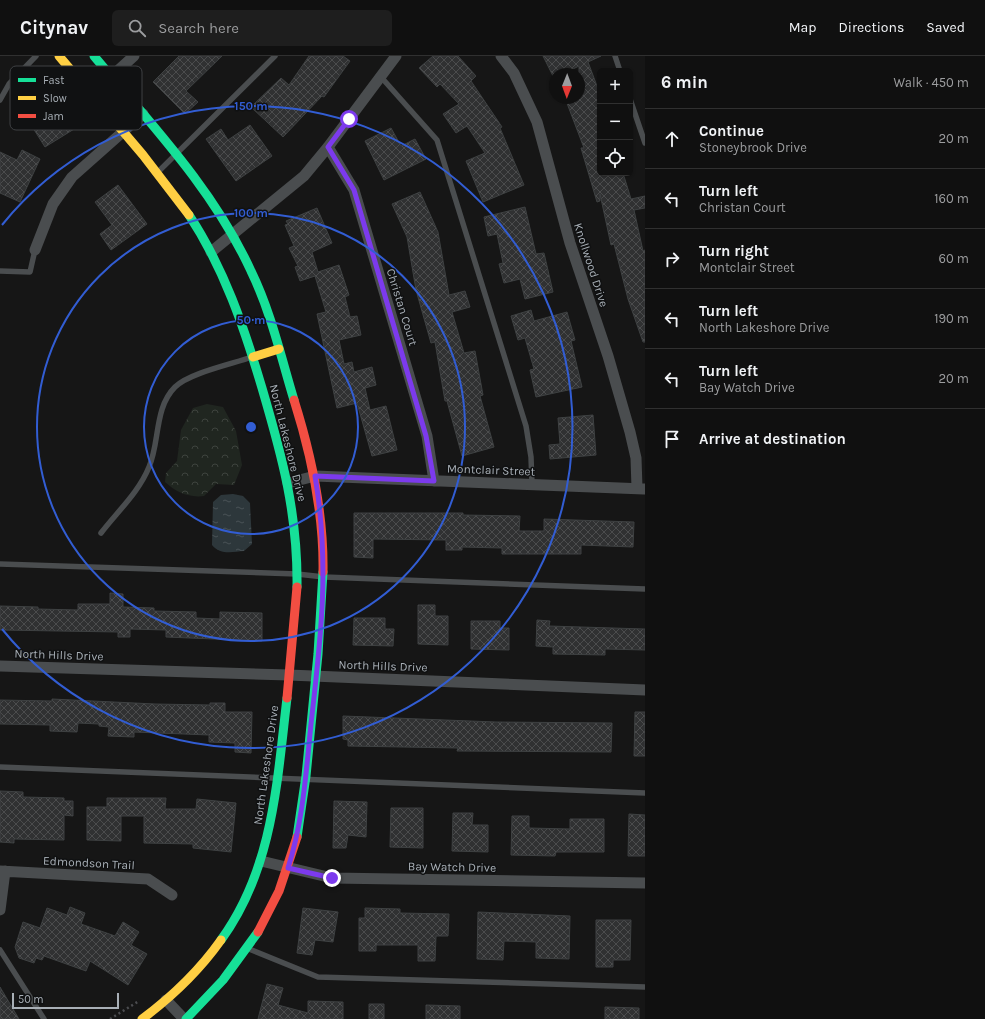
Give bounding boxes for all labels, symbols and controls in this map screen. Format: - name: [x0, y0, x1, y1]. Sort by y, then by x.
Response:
- search box: [112, 10, 392, 46]
- text: Citynav: [20, 17, 88, 39]
- icon: search: [126, 17, 148, 39]
- text: Search here: [158, 19, 239, 37]
- text: Map: [789, 19, 817, 36]
- text: Directions: [839, 19, 904, 36]
- text: Saved: [926, 19, 965, 36]
- legend: [10, 66, 142, 130]
- north arrow: [549, 68, 585, 104]
- map controls: [597, 68, 633, 176]
- button: +: [597, 68, 633, 104]
- text: 6 min: [661, 72, 708, 92]
- text: Fast: [43, 74, 64, 87]
- text: Walk · 450 m: [894, 75, 969, 90]
- text: Slow: [43, 92, 67, 105]
- text: 150 m: [234, 99, 268, 113]
- button: −: [597, 104, 633, 140]
- text: Jam: [43, 110, 64, 123]
- route start: [340, 110, 358, 128]
- text: Continue: [699, 122, 764, 140]
- icon: ahead: [661, 128, 683, 150]
- text: 20 m: [939, 131, 969, 146]
- button: locate: [597, 140, 633, 176]
- text: Stoneybrook Drive: [699, 140, 807, 155]
- text: Turn left: [699, 182, 758, 200]
- icon: left: [661, 188, 683, 210]
- text: 160 m: [934, 191, 969, 206]
- text: Christan Court: [699, 200, 786, 215]
- text: 100 m: [234, 206, 268, 220]
- street label: Knollwood Drive: [571, 221, 611, 309]
- text: Turn right: [699, 242, 769, 260]
- icon: right: [661, 248, 683, 270]
- text: 60 m: [939, 251, 969, 266]
- text: Montclair Street: [699, 260, 795, 275]
- street label: Christan Court: [384, 267, 421, 348]
- text: Turn left: [699, 302, 758, 320]
- icon: left: [661, 308, 683, 330]
- text: 190 m: [934, 311, 969, 326]
- text: 50 m: [237, 313, 266, 327]
- text: North Lakeshore Drive: [699, 320, 829, 335]
- text: Turn left: [699, 362, 758, 380]
- icon: left: [661, 368, 683, 390]
- text: 20 m: [939, 371, 969, 386]
- text: Bay Watch Drive: [699, 380, 795, 395]
- street label: North Lakeshore Drive: [267, 383, 309, 503]
- centre of rings: [244, 420, 258, 434]
- icon: arrive: [661, 428, 683, 450]
- text: Arrive at destination: [699, 430, 846, 448]
- street label: Montclair Street: [447, 461, 536, 479]
- street label: North Hills Drive: [14, 646, 104, 664]
- street label: North Hills Drive: [338, 657, 428, 675]
- street label: North Lakeshore Drive: [251, 704, 281, 826]
- street label: Edmondson Trail: [43, 854, 135, 872]
- street label: Bay Watch Drive: [408, 859, 496, 875]
- route end: [323, 869, 341, 887]
- scale bar: [12, 991, 119, 1010]
- text: 50 m: [18, 993, 44, 1006]

